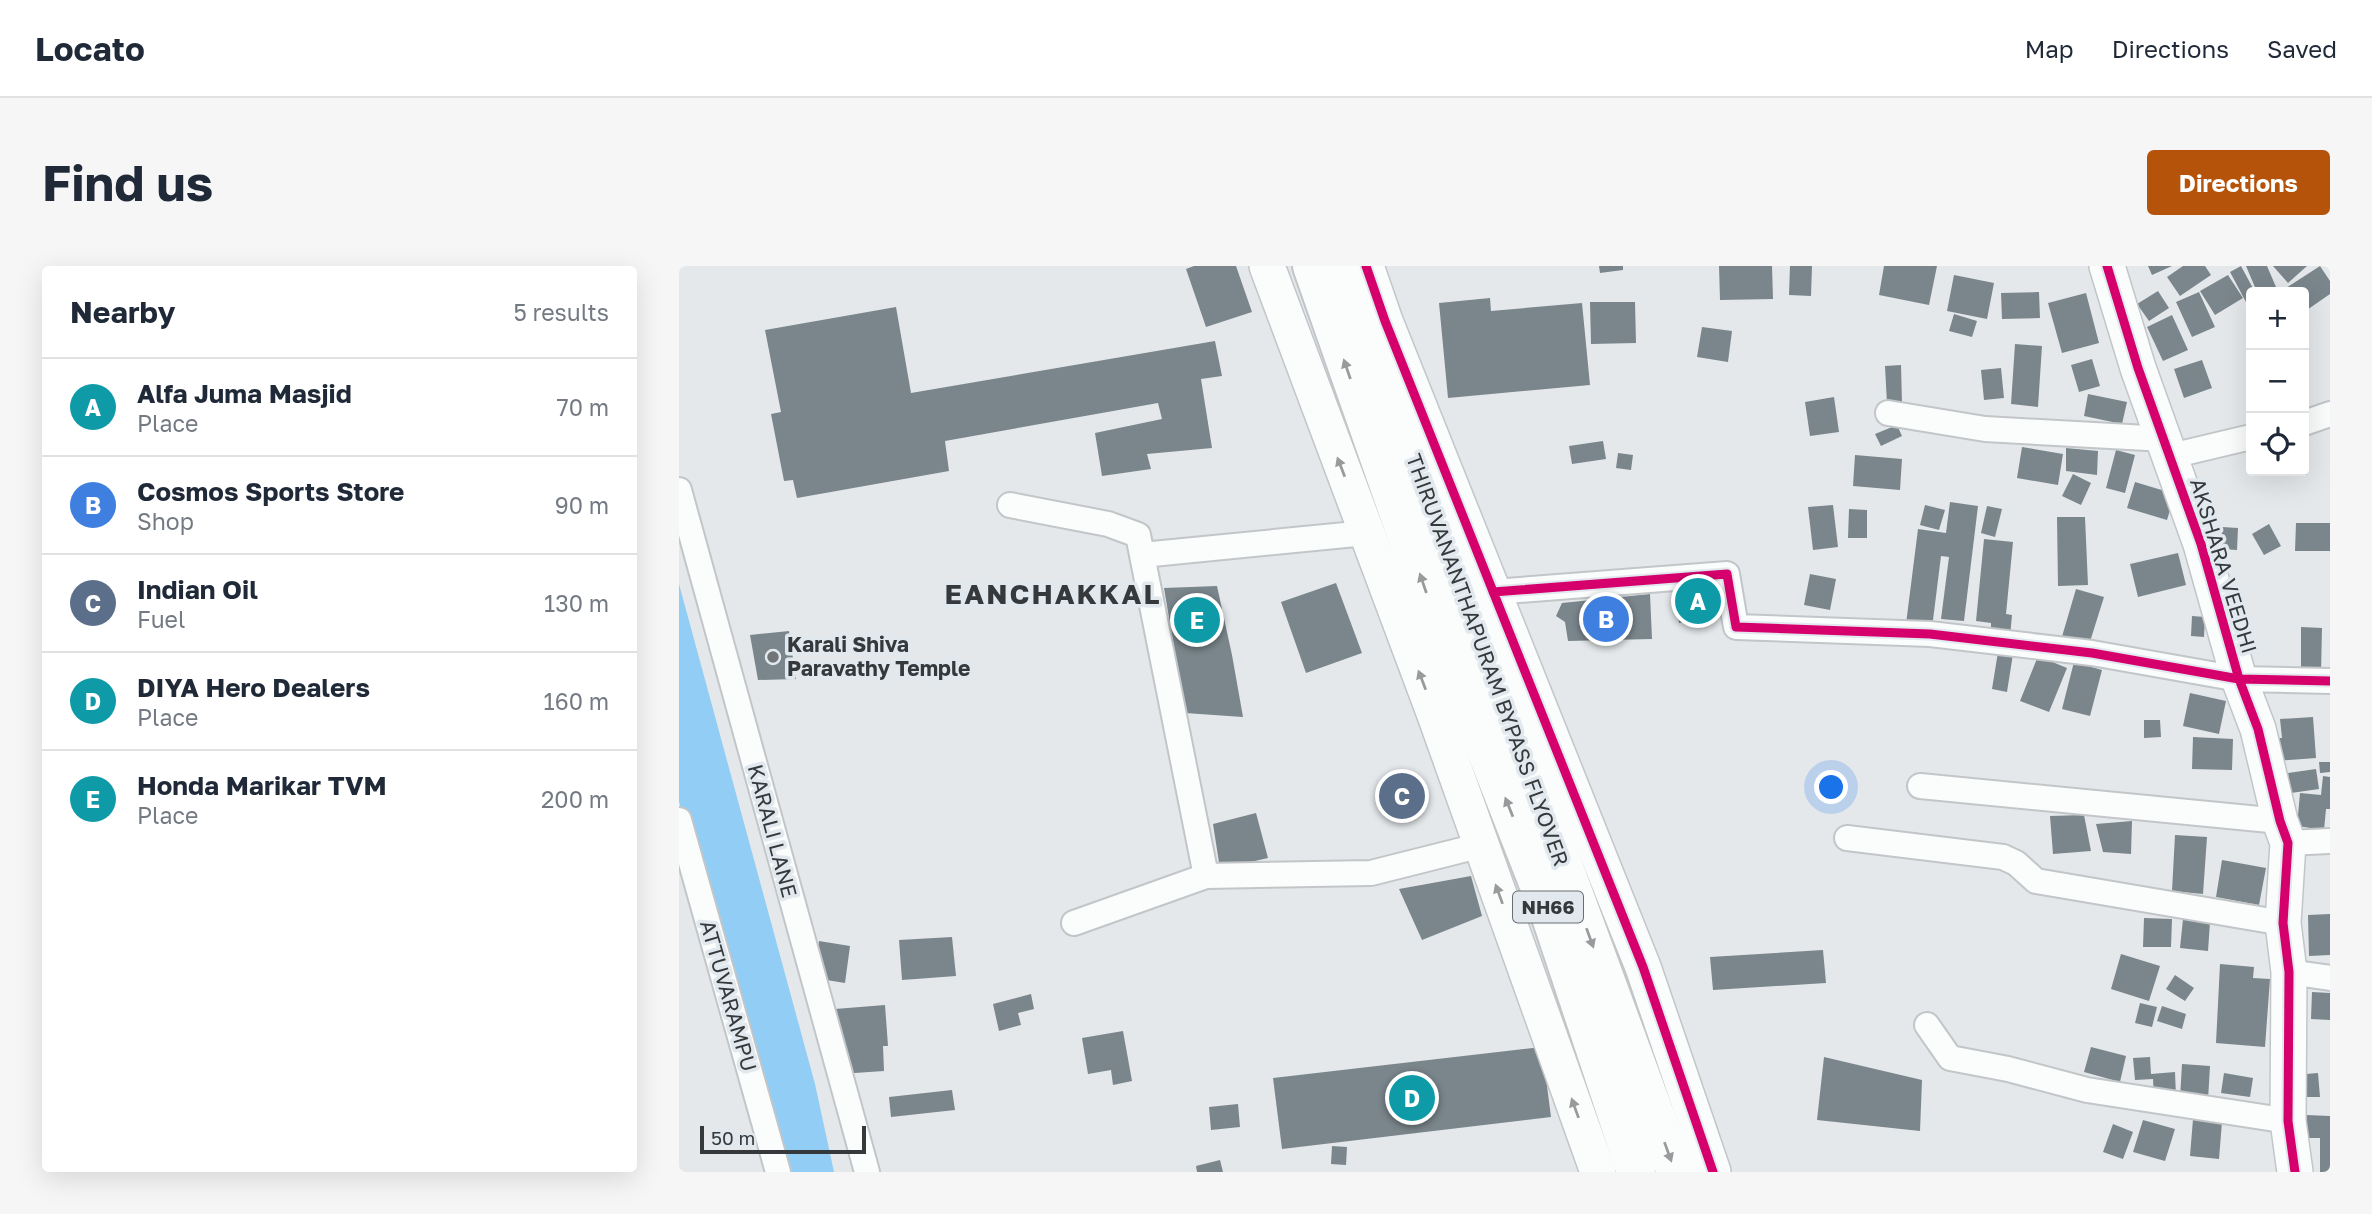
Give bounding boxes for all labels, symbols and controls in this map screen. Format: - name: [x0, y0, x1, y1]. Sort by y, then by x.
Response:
- text: Locato: [35, 29, 145, 68]
- text: Map: [2025, 34, 2074, 63]
- text: Directions: [2112, 34, 2229, 63]
- text: Saved: [2267, 34, 2337, 63]
- button: Directions: [2147, 150, 2330, 215]
- text: Find us: [42, 153, 213, 212]
- map controls: [2246, 287, 2309, 476]
- button: +: [2246, 287, 2309, 350]
- text: Nearby: [70, 294, 175, 330]
- text: 5 results: [513, 298, 609, 326]
- button: −: [2246, 350, 2309, 413]
- one-way arrow: [1342, 358, 1353, 379]
- text: Alfa Juma Masjid: [137, 378, 352, 409]
- text: A: [85, 393, 101, 421]
- text: 70 m: [556, 393, 609, 421]
- text: Place: [137, 409, 198, 437]
- button: locate: [2246, 413, 2309, 476]
- street label: THIRUVANANTHAPURAM BYPASS FLYOVER: [1401, 450, 1575, 869]
- one-way arrow: [1335, 456, 1346, 477]
- street label: AKSHARA VEEDHI: [2185, 475, 2263, 657]
- text: Cosmos Sports Store: [137, 476, 404, 507]
- text: B: [85, 491, 101, 519]
- text: 90 m: [555, 491, 609, 519]
- text: Shop: [137, 507, 194, 535]
- one-way arrow: [1417, 573, 1428, 594]
- text: Indian Oil: [137, 574, 258, 605]
- pin: A: [1675, 575, 1721, 627]
- district label: EANCHAKKAL: [945, 577, 1161, 610]
- text: C: [85, 589, 101, 617]
- text: 130 m: [544, 589, 609, 617]
- pin: B: [1583, 593, 1629, 645]
- pin: E: [1174, 594, 1220, 646]
- text: Fuel: [137, 605, 185, 633]
- place label: Karali Shiva Paravathy Temple: [787, 631, 970, 681]
- marker: Karali Shiva Paravathy Temple: [765, 649, 781, 665]
- one-way arrow: [1416, 669, 1427, 690]
- text: DIYA Hero Dealers: [137, 672, 370, 703]
- text: D: [85, 687, 101, 715]
- text: 160 m: [544, 687, 609, 715]
- text: Place: [137, 703, 198, 731]
- street label: KARALI LANE: [743, 761, 803, 900]
- text: Honda Marikar TVM: [137, 770, 387, 801]
- pin: C: [1379, 770, 1425, 822]
- your location: [1814, 770, 1848, 804]
- text: E: [86, 785, 100, 813]
- text: 200 m: [541, 785, 609, 813]
- one-way arrow: [1503, 796, 1514, 817]
- text: Place: [137, 801, 198, 829]
- one-way arrow: [1493, 883, 1504, 904]
- road number: NH66: [1513, 892, 1583, 922]
- street label: ATTUVARAMPU: [695, 917, 763, 1074]
- one-way arrow: [1584, 928, 1595, 949]
- pin: D: [1389, 1072, 1435, 1124]
- one-way arrow: [1569, 1097, 1580, 1118]
- scale bar: [700, 1123, 866, 1155]
- text: 50 m: [711, 1126, 755, 1149]
- one-way arrow: [1663, 1141, 1674, 1162]

